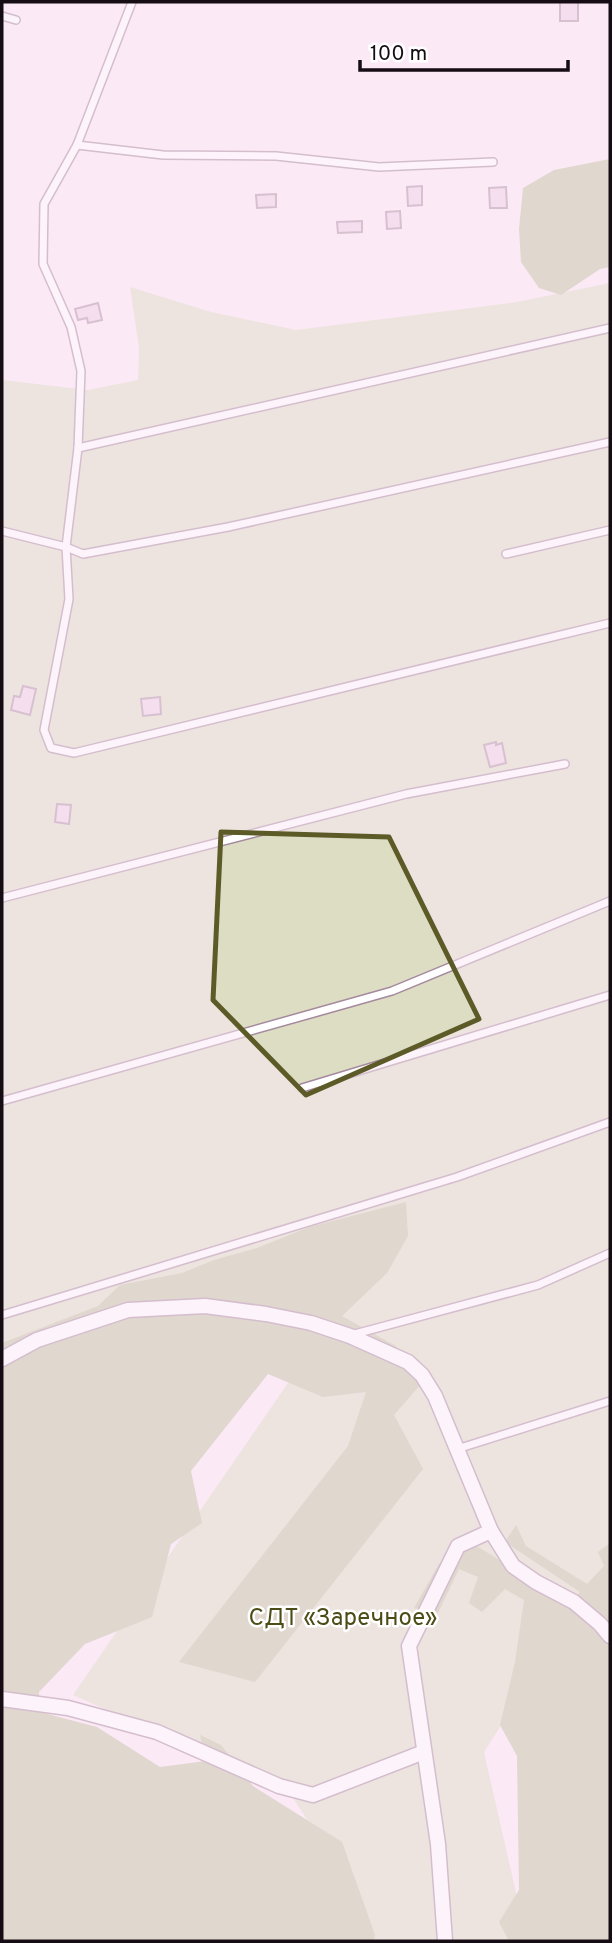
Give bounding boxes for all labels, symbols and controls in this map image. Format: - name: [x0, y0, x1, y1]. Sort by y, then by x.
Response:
- scale bar: [360, 28, 568, 72]
- text: 100 m: [370, 41, 427, 68]
- park label: СДТ «Заречное»: [249, 1604, 437, 1634]

